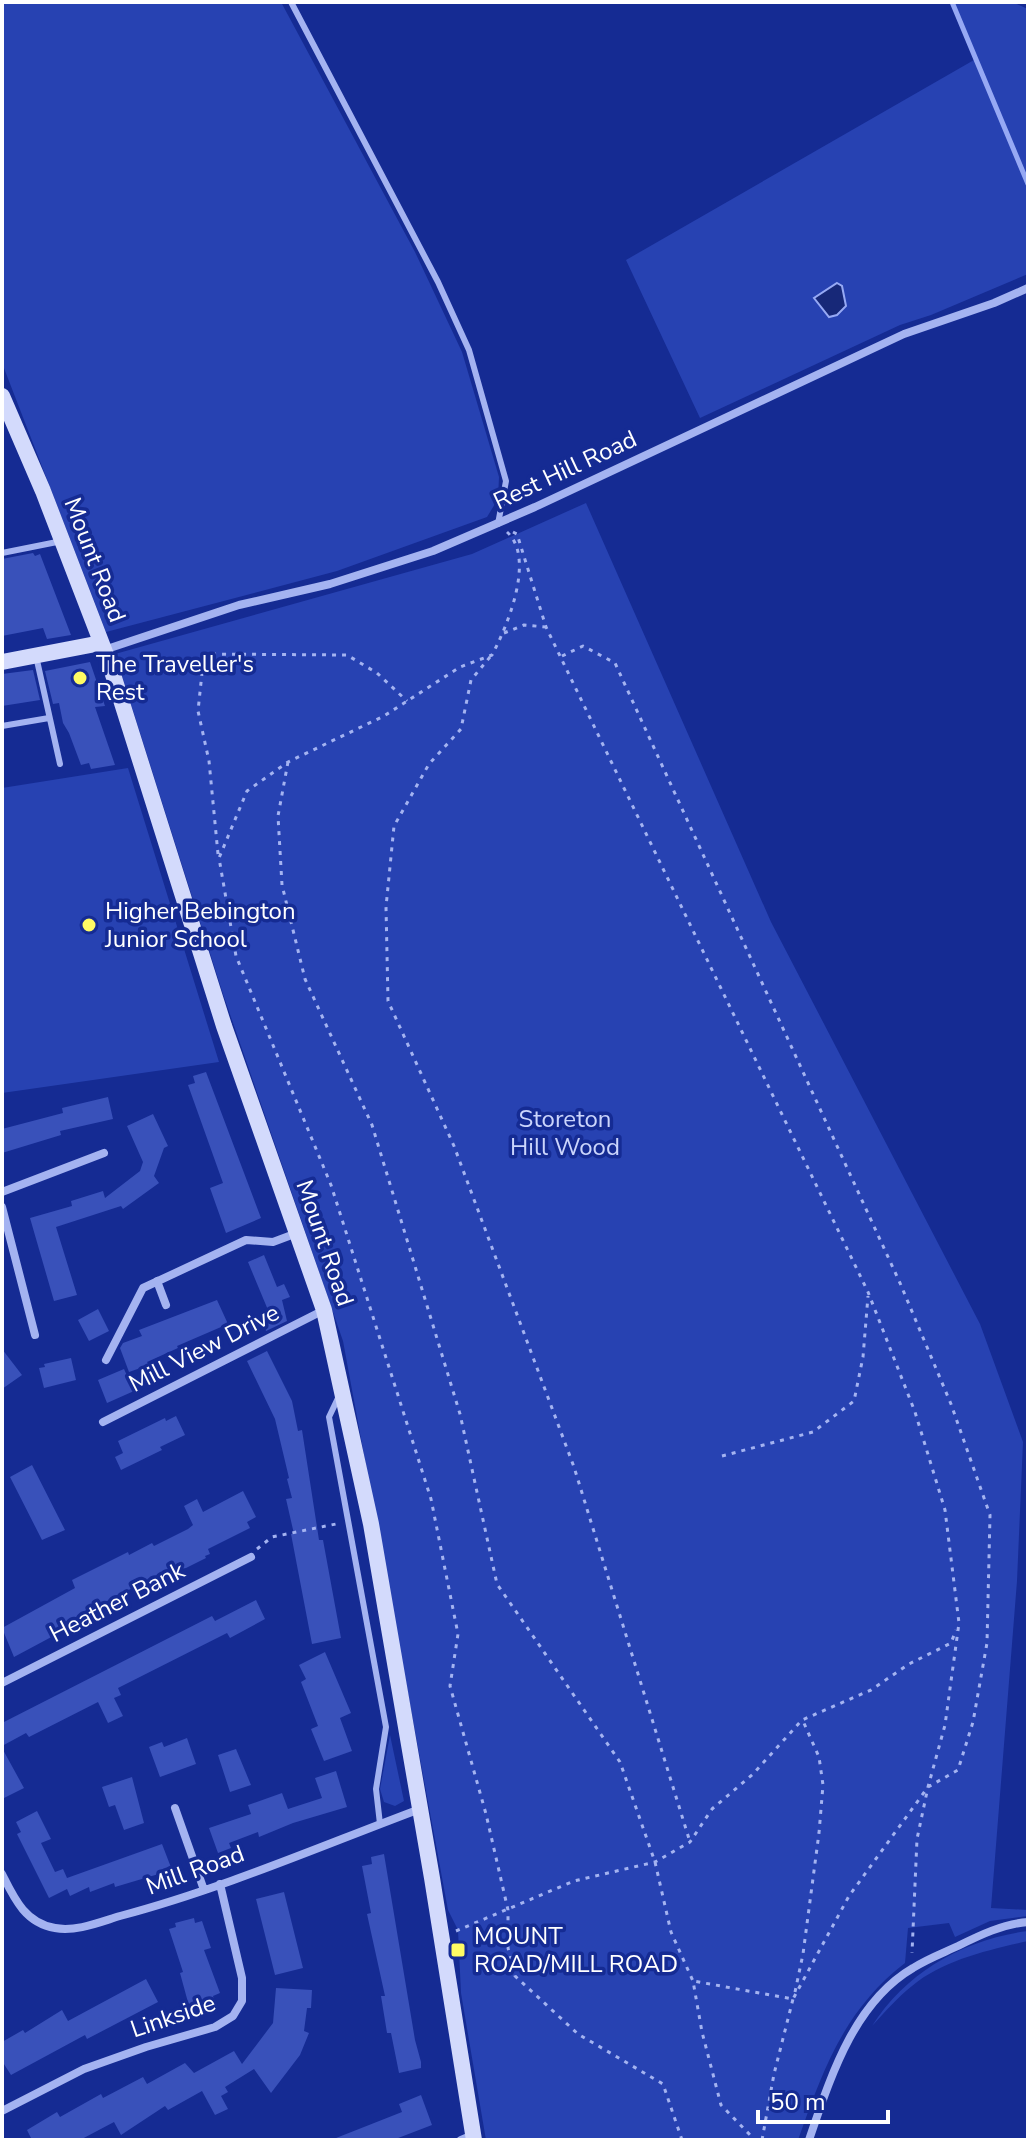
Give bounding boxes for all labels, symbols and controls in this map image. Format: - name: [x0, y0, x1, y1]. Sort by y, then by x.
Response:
- street label: Rest Hill Road: [488, 423, 642, 517]
- street label: Mount Road: [57, 493, 133, 627]
- place label: The Traveller's Rest: [96, 648, 254, 708]
- marker: The Traveller's Rest: [71, 669, 89, 687]
- place label: Higher Bebington Junior School: [104, 895, 296, 955]
- marker: Higher Bebington Junior School: [80, 916, 98, 934]
- park label: Storeton Hill Wood: [510, 1103, 620, 1163]
- street label: Mount Road: [288, 1176, 362, 1310]
- street label: Mill View Drive: [123, 1296, 285, 1400]
- street label: Heather Bank: [44, 1554, 191, 1650]
- street label: Mill Road: [141, 1837, 249, 1903]
- place label: MOUNT ROAD/MILL ROAD: [474, 1920, 678, 1980]
- marker: MOUNT ROAD/MILL ROAD: [449, 1941, 467, 1959]
- street label: Linkside: [126, 1987, 220, 2045]
- scale bar: [758, 2074, 888, 2124]
- text: 50 m: [770, 2086, 826, 2118]

